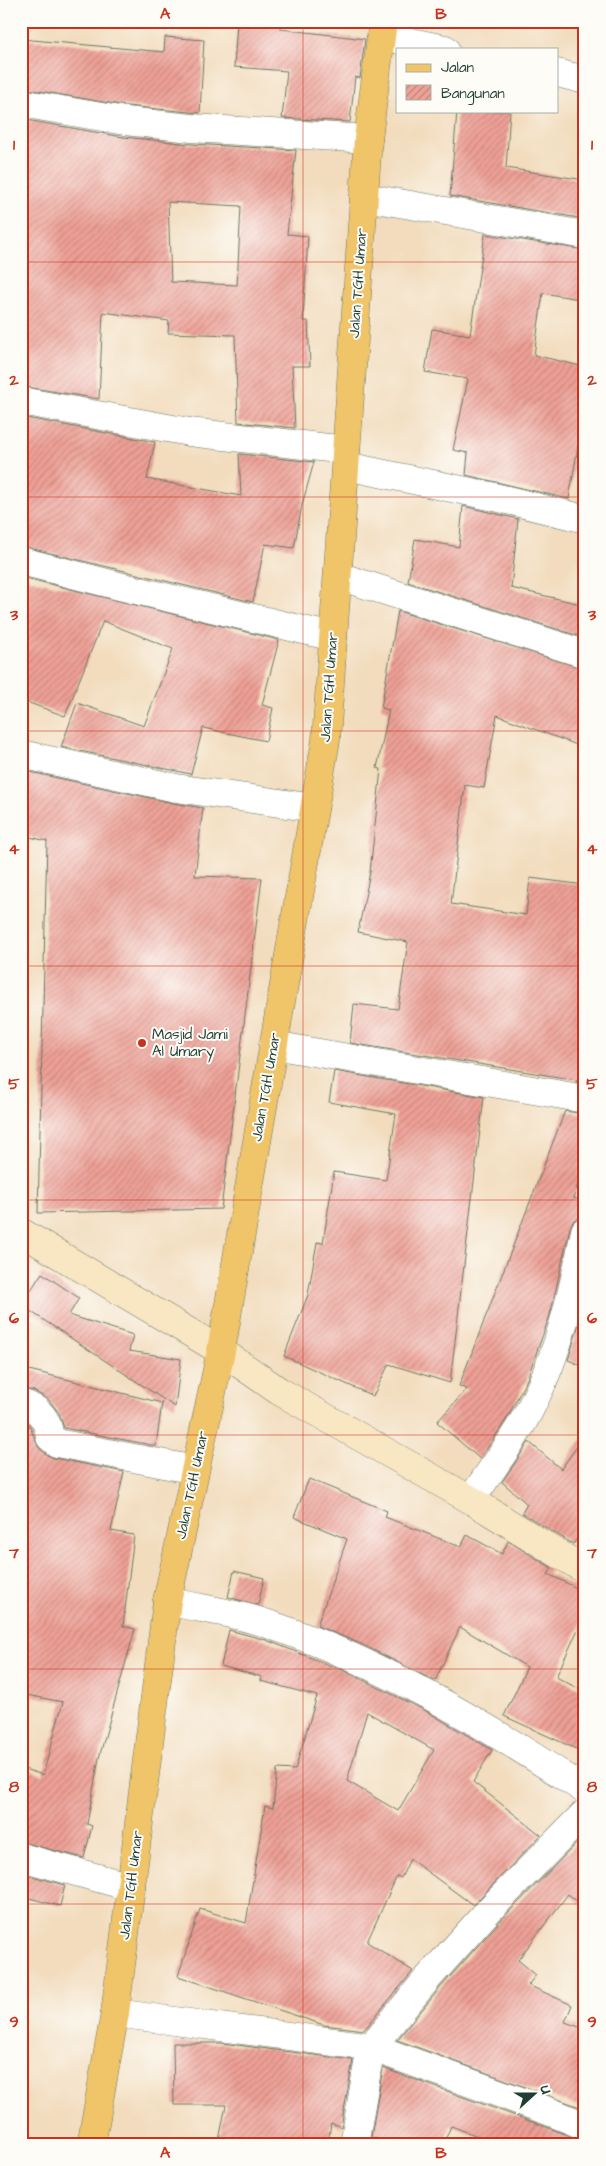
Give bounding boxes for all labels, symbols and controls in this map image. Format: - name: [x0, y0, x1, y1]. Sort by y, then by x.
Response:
- text: A: [160, 3, 171, 25]
- text: B: [435, 3, 447, 25]
- legend: [396, 48, 558, 112]
- text: Jalan: [441, 57, 475, 78]
- text: Bangunan: [441, 83, 505, 105]
- text: 1: [13, 134, 16, 156]
- text: 1: [591, 134, 594, 156]
- street label: Jalan TGH Umar: [344, 227, 372, 339]
- text: 2: [8, 369, 19, 391]
- text: 2: [586, 369, 597, 391]
- text: 3: [9, 604, 19, 626]
- text: 3: [587, 604, 597, 626]
- street label: Jalan TGH Umar: [315, 631, 343, 743]
- text: 4: [9, 838, 20, 860]
- text: 4: [587, 838, 598, 860]
- place label: Masjid Jami Al Umary: [152, 1024, 228, 1063]
- street label: Jalan TGH Umar: [246, 1031, 286, 1143]
- marker: Masjid Jami Al Umary: [136, 1037, 148, 1049]
- text: 5: [8, 1073, 20, 1095]
- text: 5: [586, 1073, 598, 1095]
- text: 6: [9, 1307, 19, 1329]
- text: 6: [587, 1307, 597, 1329]
- street label: Jalan TGH Umar: [170, 1429, 214, 1541]
- text: 7: [8, 1542, 19, 1564]
- text: 7: [586, 1542, 597, 1564]
- text: 8: [9, 1776, 20, 1798]
- text: 8: [587, 1776, 598, 1798]
- street label: Jalan TGH Umar: [114, 1829, 148, 1941]
- text: 9: [9, 2011, 19, 2033]
- text: 9: [587, 2011, 597, 2033]
- north arrow: [508, 2068, 558, 2118]
- text: U: [534, 2082, 556, 2097]
- text: A: [160, 2142, 171, 2164]
- text: B: [435, 2142, 447, 2164]

